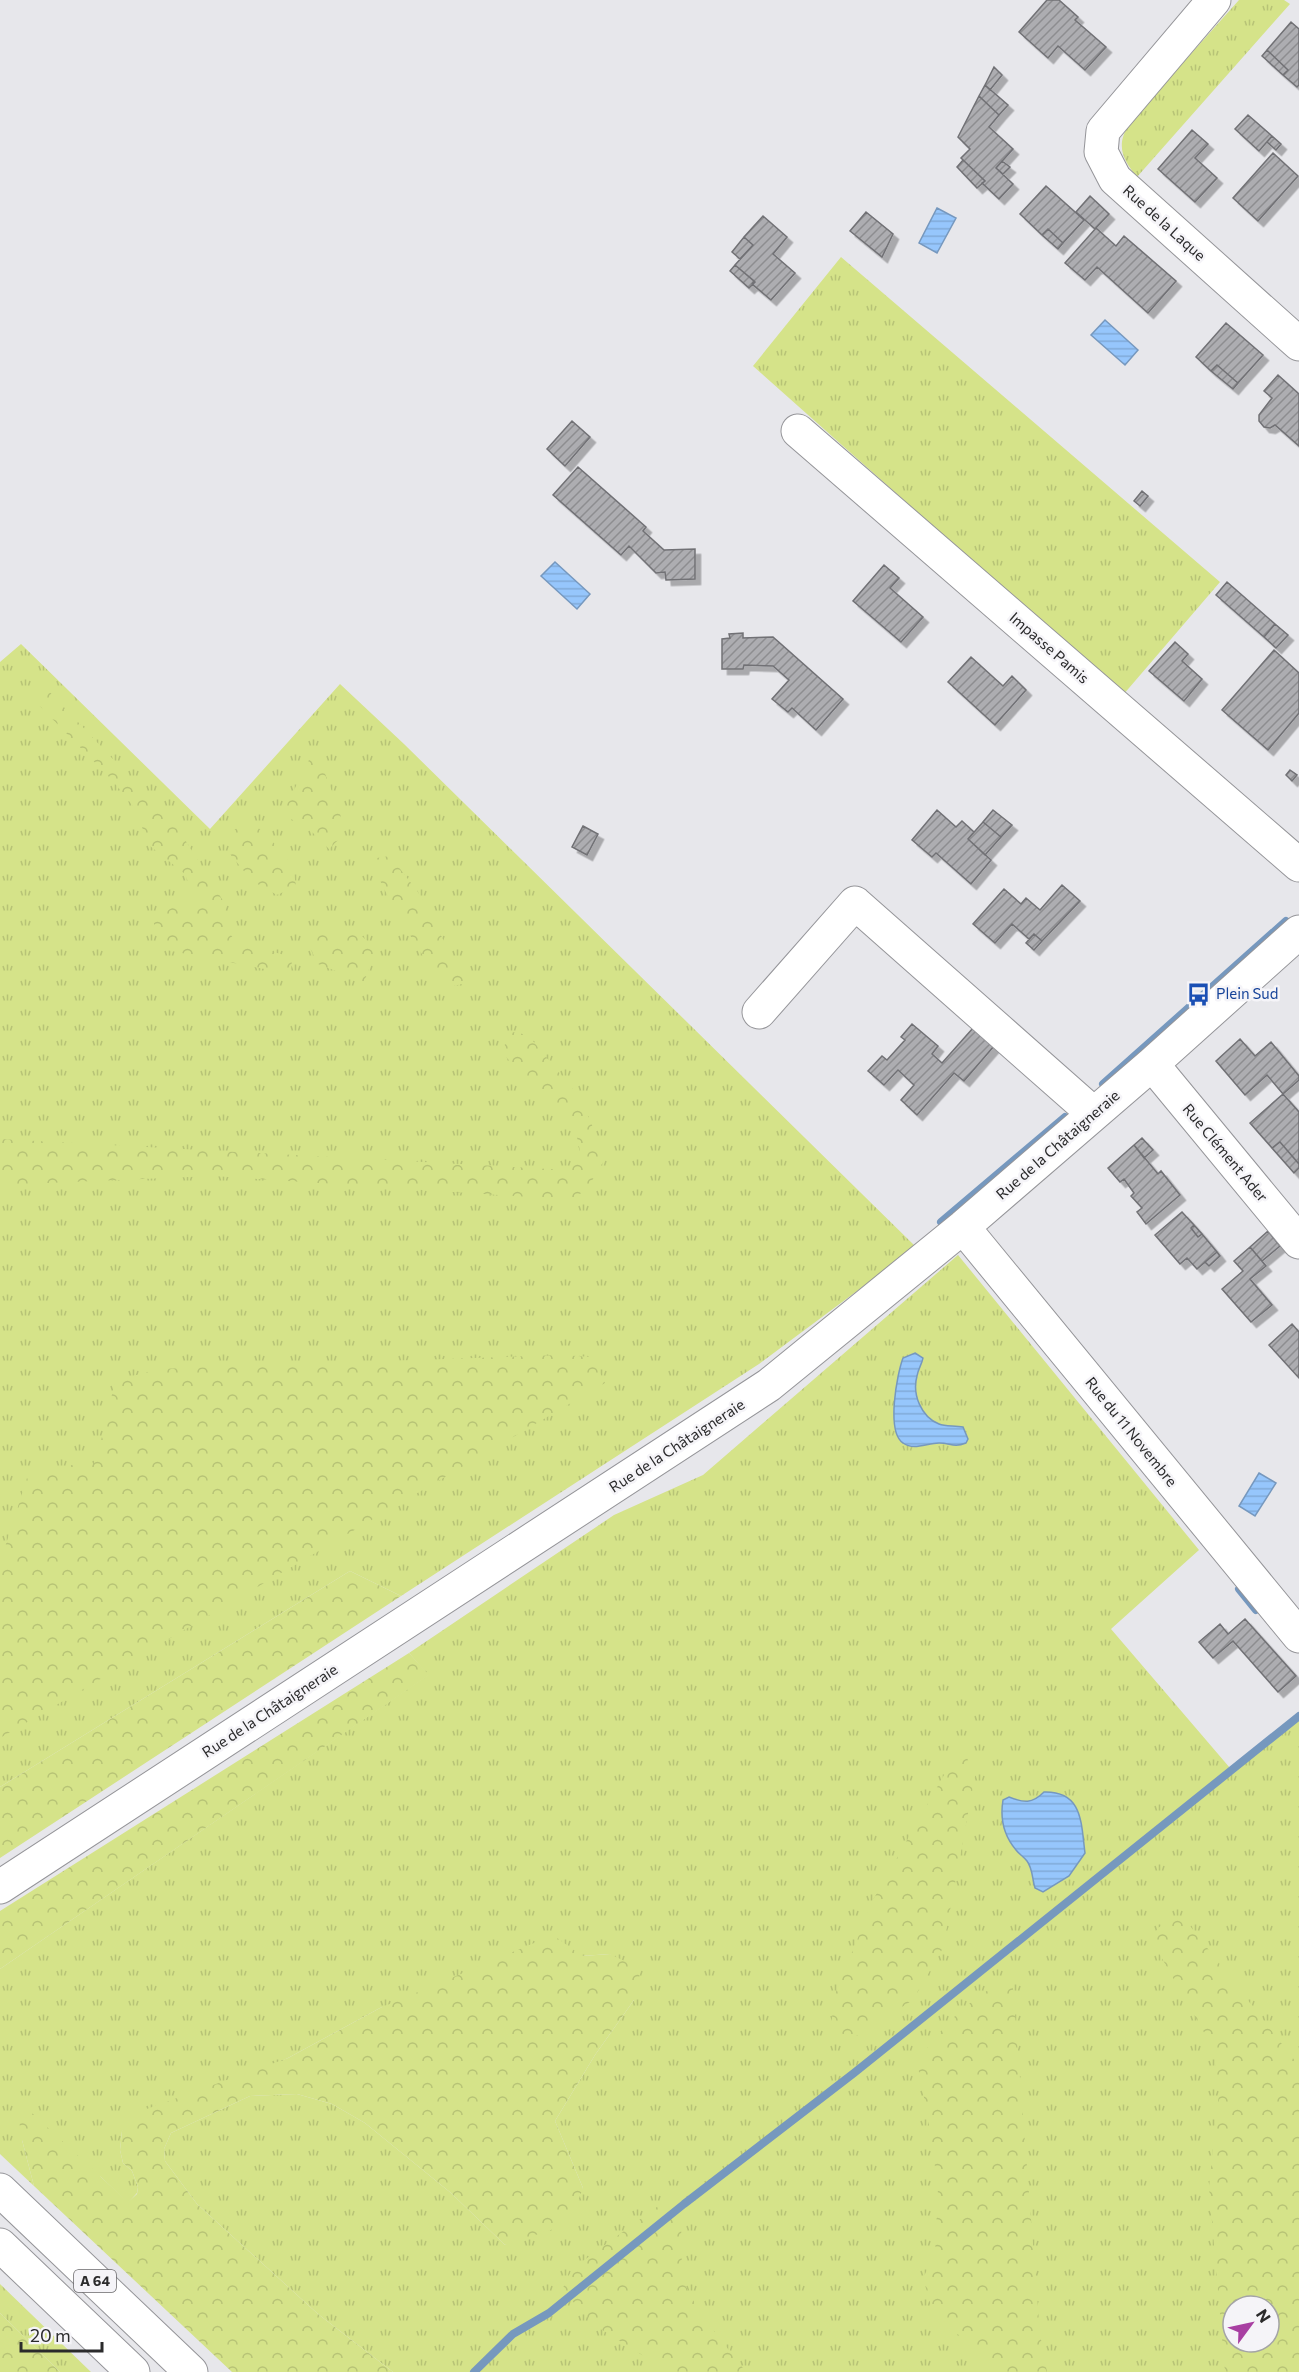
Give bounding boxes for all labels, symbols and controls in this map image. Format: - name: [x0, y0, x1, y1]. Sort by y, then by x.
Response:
- street label: Rue de la Laque: [1120, 181, 1210, 264]
- street label: Impasse Pamis: [1006, 608, 1093, 687]
- bus stop icon: Plein Sud: [1185, 981, 1211, 1007]
- place label: Plein Sud: [1216, 984, 1278, 1002]
- street label: Rue de la Châtaigneraie: [992, 1086, 1123, 1203]
- street label: Rue Clément Ader: [1180, 1100, 1272, 1205]
- street label: Rue du 11 Novembre: [1082, 1373, 1182, 1490]
- street label: Rue de la Châtaigneraie: [605, 1395, 748, 1496]
- street label: Rue de la Châtaigneraie: [198, 1660, 341, 1761]
- road number: A 64: [74, 2270, 116, 2292]
- north arrow: [1221, 2294, 1281, 2354]
- text: N: [1253, 2305, 1275, 2326]
- scale bar: [21, 2315, 102, 2353]
- text: 20 m: [30, 2324, 71, 2346]

